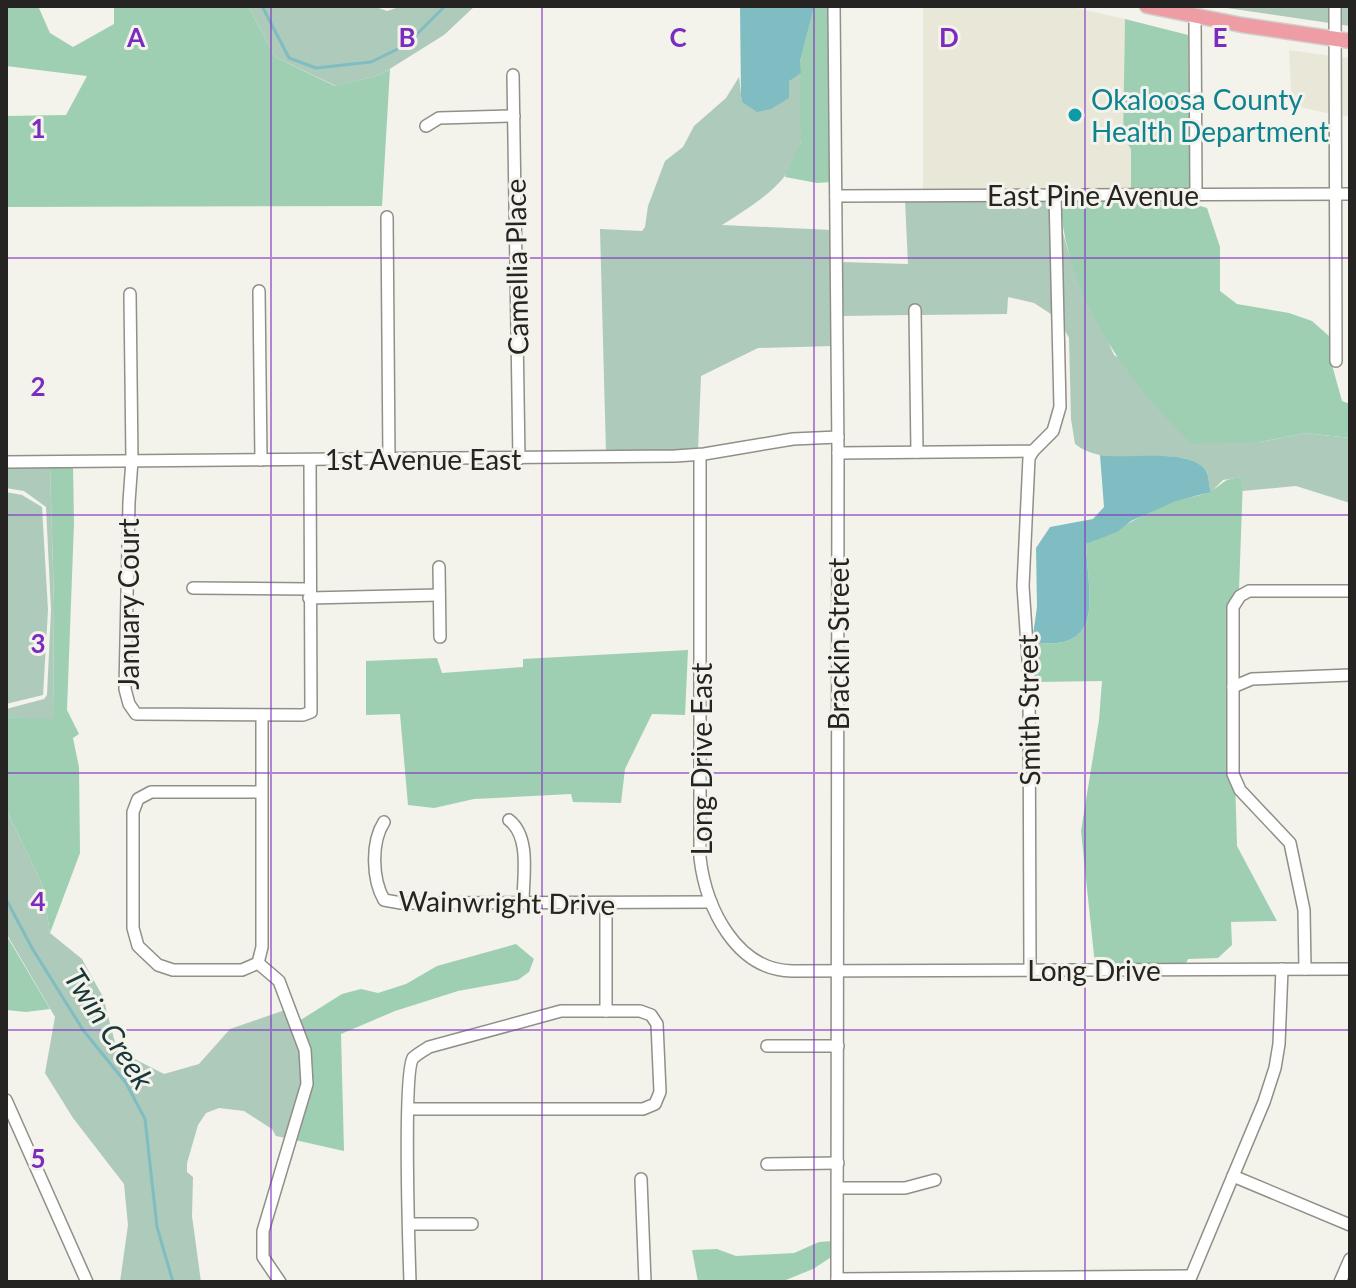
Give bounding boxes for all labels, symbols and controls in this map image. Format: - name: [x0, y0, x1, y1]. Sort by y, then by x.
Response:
- text: A: [126, 21, 146, 53]
- text: B: [398, 21, 416, 53]
- text: C: [669, 21, 687, 53]
- text: D: [939, 21, 959, 53]
- text: E: [1213, 21, 1227, 53]
- place label: Okaloosa County Health Department: [1091, 82, 1329, 148]
- marker: Okaloosa County Health Department: [1066, 106, 1084, 124]
- text: 1: [30, 112, 46, 144]
- street label: Camellia Place: [497, 178, 535, 356]
- street label: East Pine Avenue: [987, 178, 1199, 212]
- text: 2: [30, 370, 46, 402]
- street label: 1st Avenue East: [325, 442, 521, 476]
- street label: January Court: [111, 518, 145, 690]
- street label: Brackin Street: [821, 558, 855, 730]
- text: 3: [30, 627, 46, 659]
- street label: Smith Street: [1010, 634, 1046, 786]
- street label: Long Drive East: [684, 663, 718, 855]
- street label: Wainwright Drive: [398, 883, 616, 921]
- text: 4: [30, 885, 46, 917]
- street label: Long Drive: [1027, 953, 1161, 987]
- water label: Twin Creek: [58, 961, 163, 1096]
- text: 5: [30, 1142, 46, 1174]

